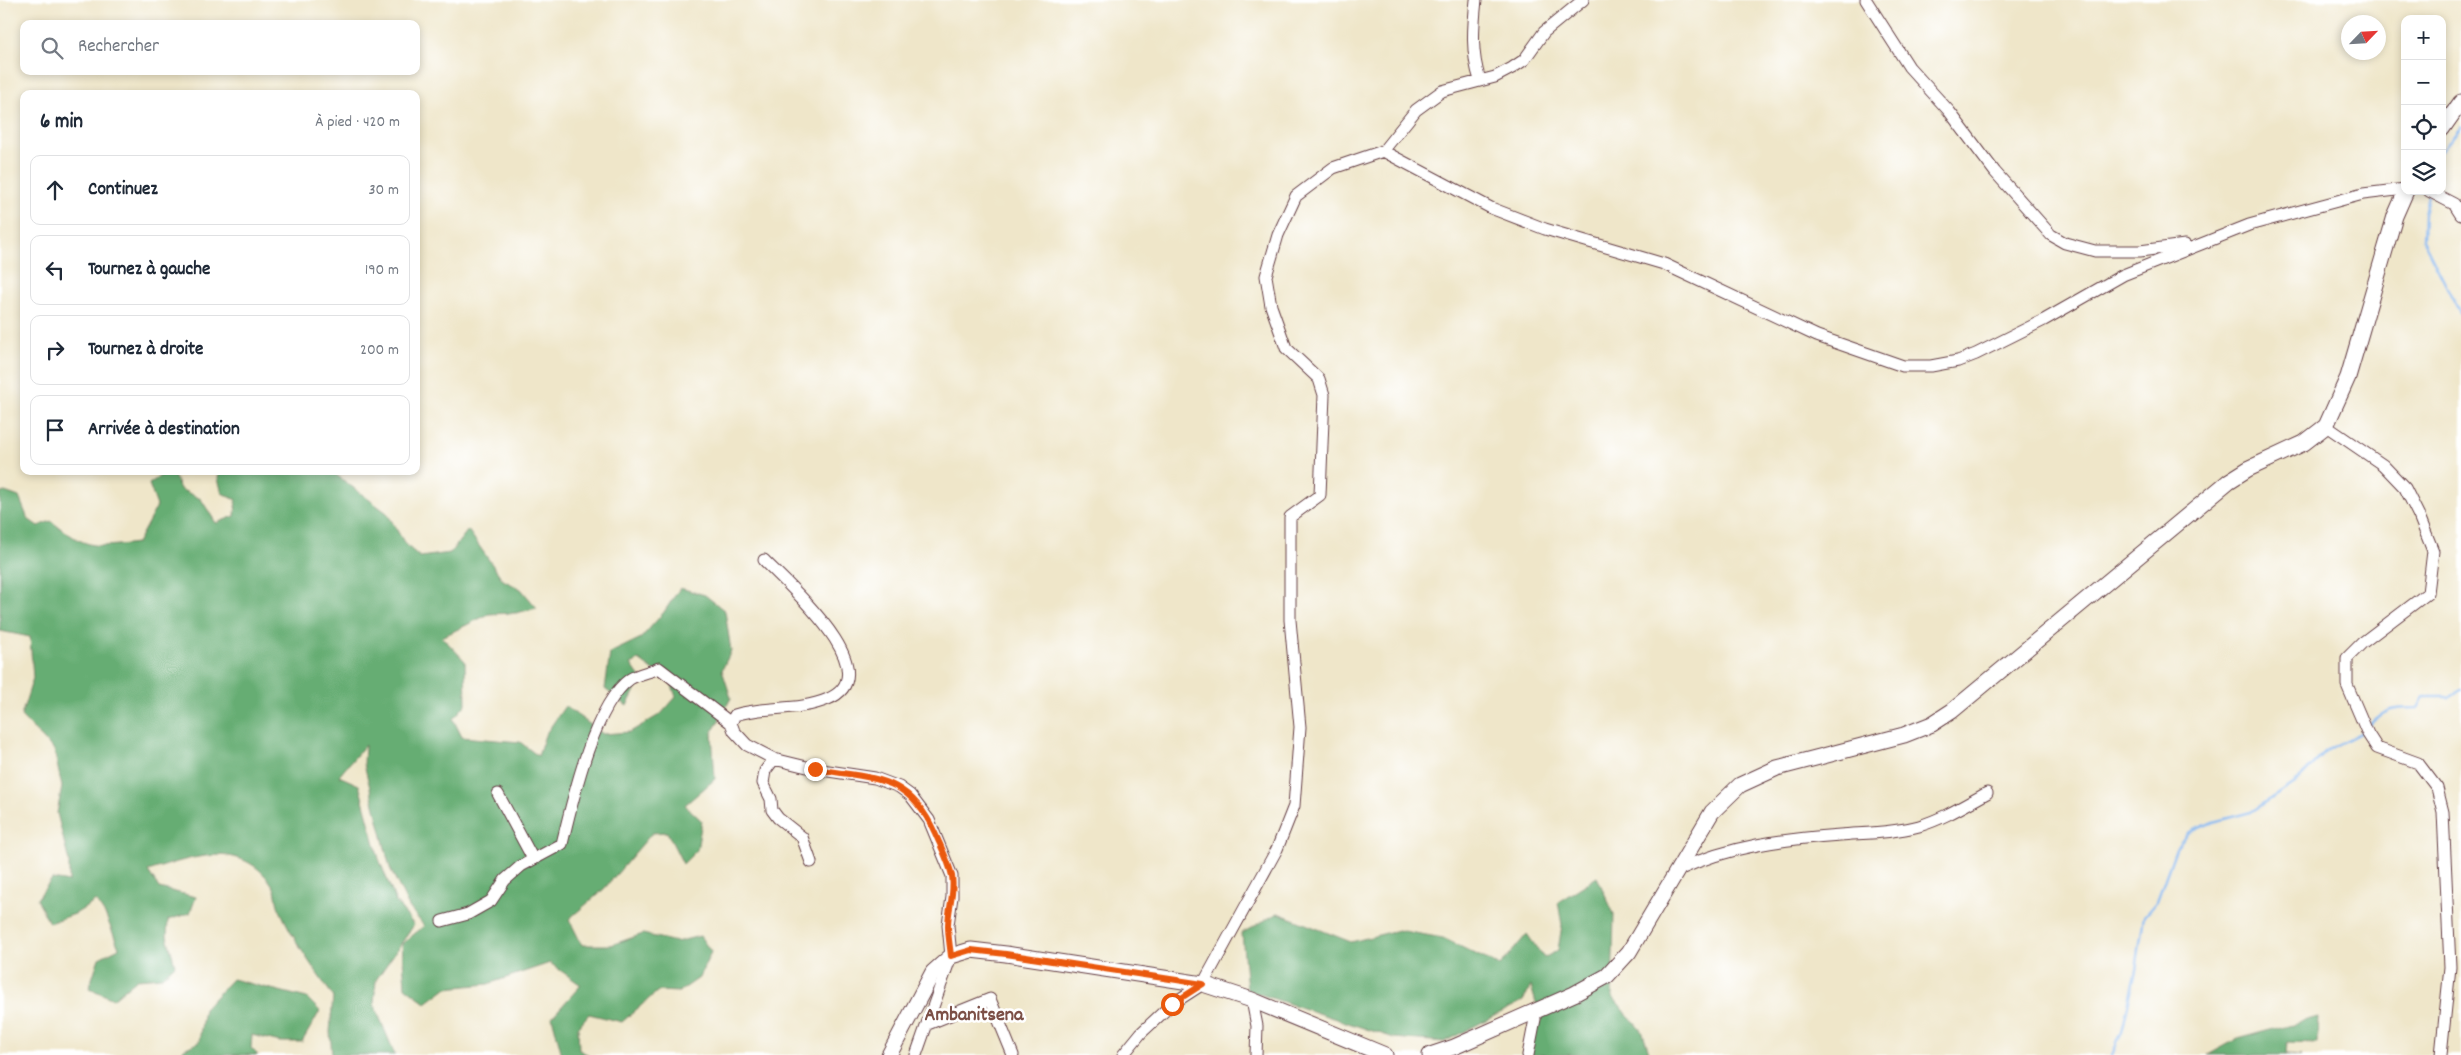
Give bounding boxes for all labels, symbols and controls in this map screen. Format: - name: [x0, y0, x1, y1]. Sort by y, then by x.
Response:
- north arrow: [2341, 15, 2386, 60]
- map controls: [2401, 15, 2446, 195]
- button: +: [2401, 15, 2446, 60]
- search box: [20, 20, 420, 75]
- icon: search: [38, 34, 66, 62]
- text: Rechercher: [78, 34, 159, 61]
- button: −: [2401, 60, 2446, 105]
- button: locate: [2401, 105, 2446, 150]
- text: 6 min: [40, 108, 83, 138]
- text: À pied · 420 m: [315, 111, 400, 134]
- button: layers: [2401, 150, 2446, 195]
- icon: ahead: [41, 176, 69, 204]
- text: Continuez: [88, 177, 158, 204]
- text: 30 m: [369, 179, 399, 202]
- icon: left: [41, 256, 69, 284]
- text: Tournez à gauche: [88, 257, 210, 284]
- text: 190 m: [365, 259, 399, 282]
- icon: right: [41, 336, 69, 364]
- text: Tournez à droite: [88, 337, 203, 364]
- text: 200 m: [360, 339, 399, 362]
- icon: arrive: [41, 416, 69, 444]
- text: Arrivée à destination: [88, 417, 240, 444]
- route end: [804, 758, 827, 781]
- route start: [1161, 993, 1184, 1016]
- district label: Ambanitsena: [925, 1002, 1024, 1030]

